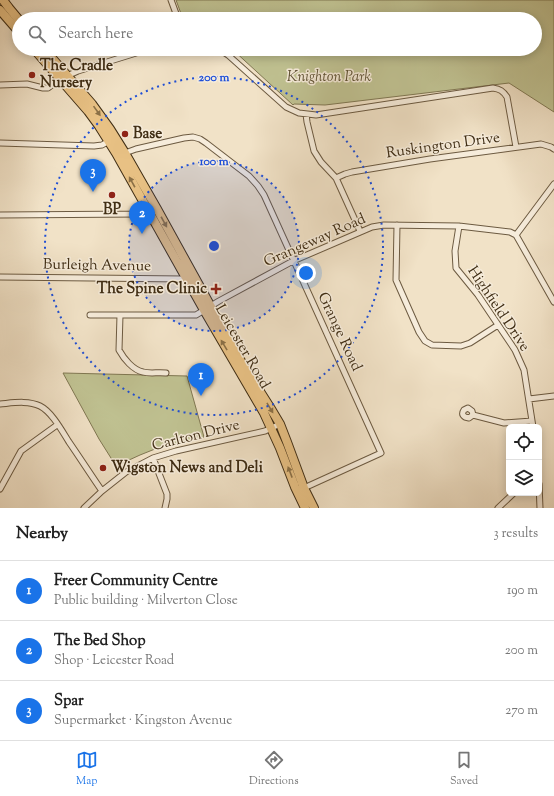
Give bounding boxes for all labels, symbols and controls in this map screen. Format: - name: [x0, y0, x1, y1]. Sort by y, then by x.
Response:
- search box: [12, 12, 542, 56]
- icon: search: [26, 23, 48, 45]
- text: Search here: [58, 24, 133, 45]
- place label: The Cradle Nursery: [40, 56, 113, 94]
- park label: Knighton Park: [287, 67, 371, 88]
- text: 200 m: [199, 69, 229, 87]
- marker: The Cradle Nursery: [27, 70, 37, 80]
- one-way arrow: [93, 105, 101, 116]
- place label: Base: [133, 124, 162, 145]
- street label: Ruskington Drive: [385, 128, 501, 164]
- marker: Base: [120, 129, 130, 139]
- text: 100 m: [198, 153, 229, 171]
- pin: 3: [80, 159, 106, 192]
- one-way arrow: [129, 177, 136, 188]
- marker: BP: [107, 190, 117, 200]
- place label: BP: [103, 200, 121, 221]
- pin: 2: [129, 201, 155, 234]
- street label: Grangeway Road: [261, 209, 370, 273]
- one-way arrow: [161, 216, 168, 228]
- centre of rings: [207, 239, 221, 253]
- street label: Burleigh Avenue: [43, 255, 151, 277]
- street label: Highfield Drive: [462, 262, 534, 356]
- your location: [296, 263, 316, 283]
- place label: The Spine Clinic: [97, 279, 207, 300]
- marker: The Spine Clinic: [210, 283, 222, 295]
- street label: Grange Road: [312, 289, 367, 375]
- street label: Leicester Road: [209, 301, 275, 394]
- one-way arrow: [220, 339, 227, 351]
- pin: 1: [188, 363, 214, 396]
- one-way arrow: [267, 402, 274, 414]
- street label: Carlton Drive: [150, 415, 242, 457]
- map controls: [506, 424, 542, 496]
- button: locate: [506, 424, 542, 460]
- place label: Wigston News and Deli: [111, 458, 264, 479]
- button: layers: [506, 460, 542, 496]
- marker: Wigston News and Deli: [98, 463, 108, 473]
- one-way arrow: [286, 466, 292, 478]
- text: Nearby: [16, 522, 68, 546]
- text: 3 results: [493, 525, 538, 543]
- text: Freer Community Centre: [54, 571, 218, 592]
- text: 1: [27, 582, 31, 600]
- text: 190 m: [507, 582, 538, 600]
- text: Public building · Milverton Close: [54, 592, 238, 610]
- text: The Bed Shop: [54, 631, 145, 652]
- text: 2: [26, 642, 32, 660]
- text: 200 m: [505, 642, 538, 660]
- text: Shop · Leicester Road: [54, 652, 174, 670]
- text: Spar: [54, 691, 84, 712]
- text: 3: [26, 702, 32, 720]
- text: 270 m: [505, 702, 538, 720]
- text: Supermarket · Kingston Avenue: [54, 712, 232, 730]
- tab: Map: [76, 749, 98, 789]
- tab: Directions: [249, 749, 299, 789]
- tab: Saved: [450, 749, 478, 789]

